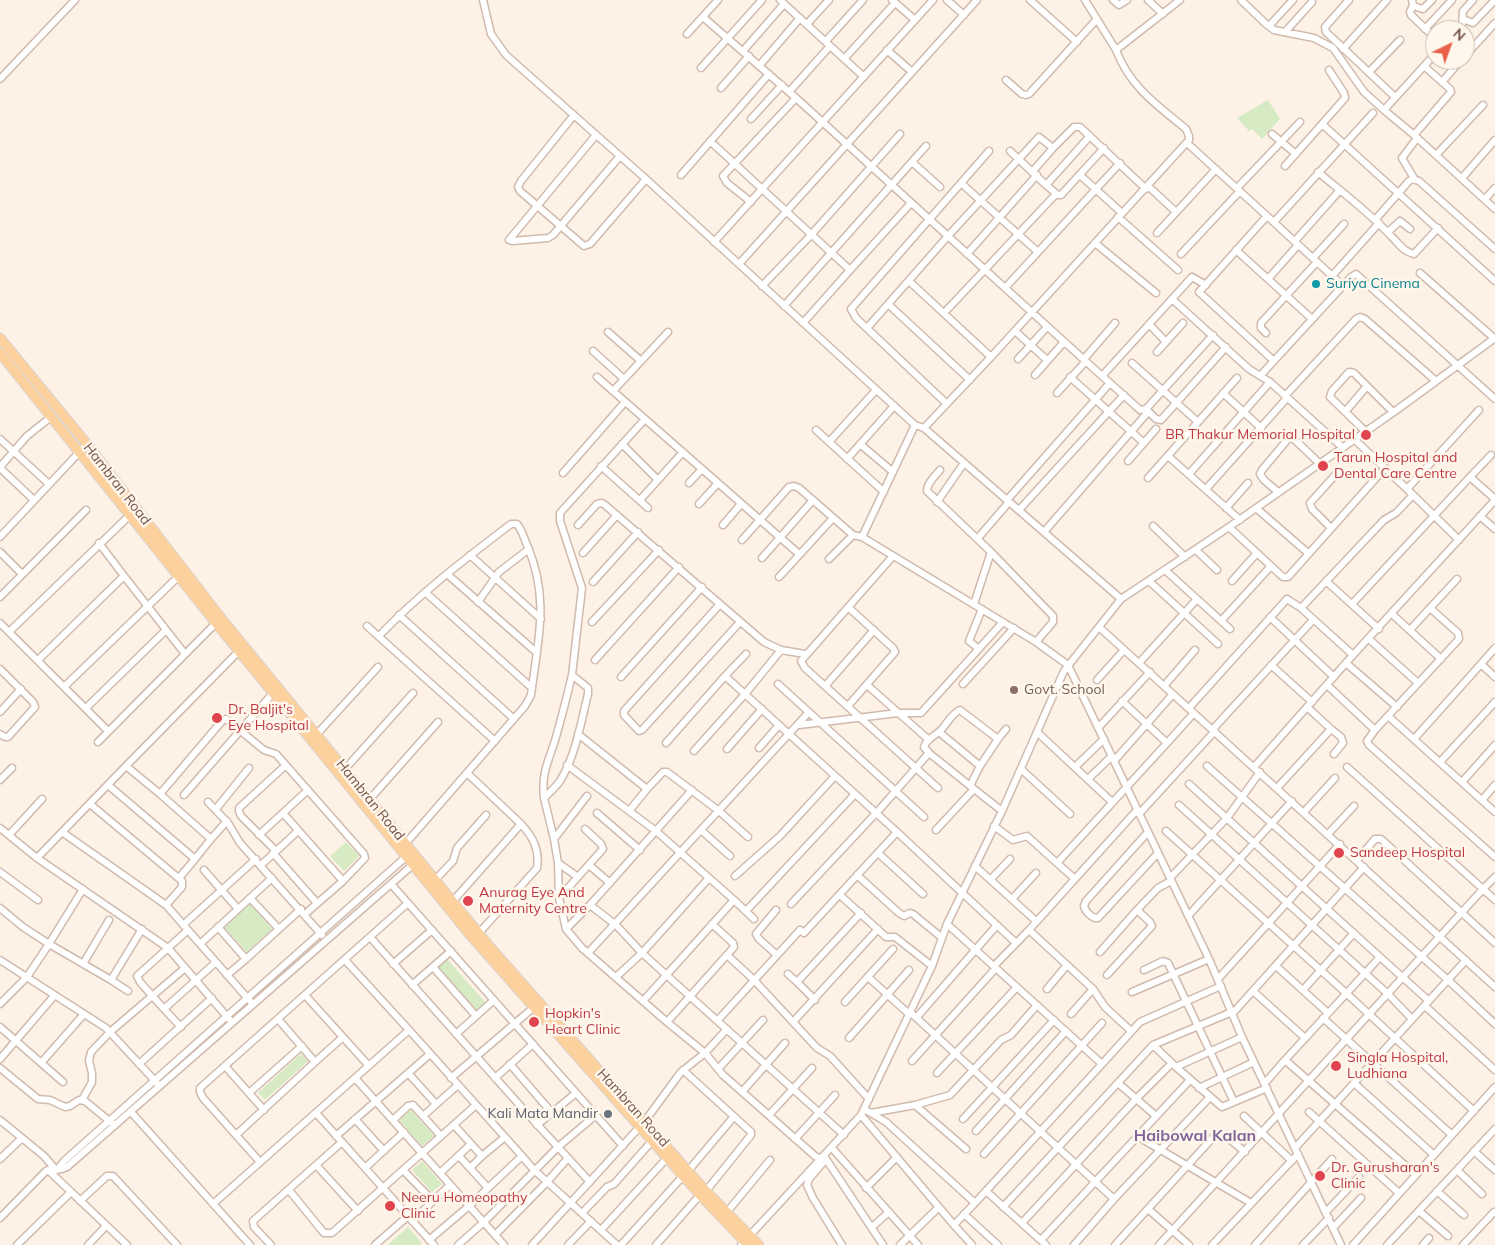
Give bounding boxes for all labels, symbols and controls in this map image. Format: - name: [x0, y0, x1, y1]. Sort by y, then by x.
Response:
- north arrow: [1425, 20, 1475, 70]
- text: N: [1449, 24, 1469, 45]
- place label: Suriya Cinema: [1326, 276, 1420, 292]
- marker: Suriya Cinema: [1310, 278, 1322, 290]
- place label: BR Thakur Memorial Hospital: [1165, 427, 1355, 443]
- marker: BR Thakur Memorial Hospital: [1359, 428, 1373, 442]
- street label: Hambran Road: [80, 440, 154, 528]
- place label: Tarun Hospital and Dental Care Centre: [1334, 450, 1457, 482]
- marker: Tarun Hospital and Dental Care Centre: [1316, 459, 1330, 473]
- place label: Govt. School: [1024, 682, 1105, 698]
- marker: Govt. School: [1008, 684, 1020, 696]
- place label: Dr. Baljit's Eye Hospital: [228, 702, 309, 734]
- marker: Dr. Baljit's Eye Hospital: [210, 711, 224, 725]
- street label: Hambran Road: [332, 756, 408, 844]
- place label: Sandeep Hospital: [1350, 845, 1465, 861]
- marker: Sandeep Hospital: [1332, 846, 1346, 860]
- place label: Anurag Eye And Maternity Centre: [479, 885, 587, 918]
- marker: Anurag Eye And Maternity Centre: [461, 894, 475, 908]
- place label: Hopkin's Heart Clinic: [545, 1006, 620, 1038]
- marker: Hopkin's Heart Clinic: [527, 1015, 541, 1029]
- place label: Singla Hospital, Ludhiana: [1347, 1050, 1448, 1082]
- marker: Singla Hospital, Ludhiana: [1329, 1059, 1343, 1073]
- street label: Hambran Road: [593, 1065, 673, 1151]
- place label: Kali Mata Mandir: [488, 1106, 598, 1122]
- marker: Kali Mata Mandir: [602, 1108, 614, 1120]
- district label: Haibowal Kalan: [1134, 1126, 1256, 1146]
- place label: Dr. Gurusharan's Clinic: [1331, 1160, 1440, 1192]
- marker: Dr. Gurusharan's Clinic: [1313, 1169, 1327, 1183]
- place label: Neeru Homeopathy Clinic: [401, 1190, 527, 1222]
- marker: Neeru Homeopathy Clinic: [383, 1199, 397, 1213]

